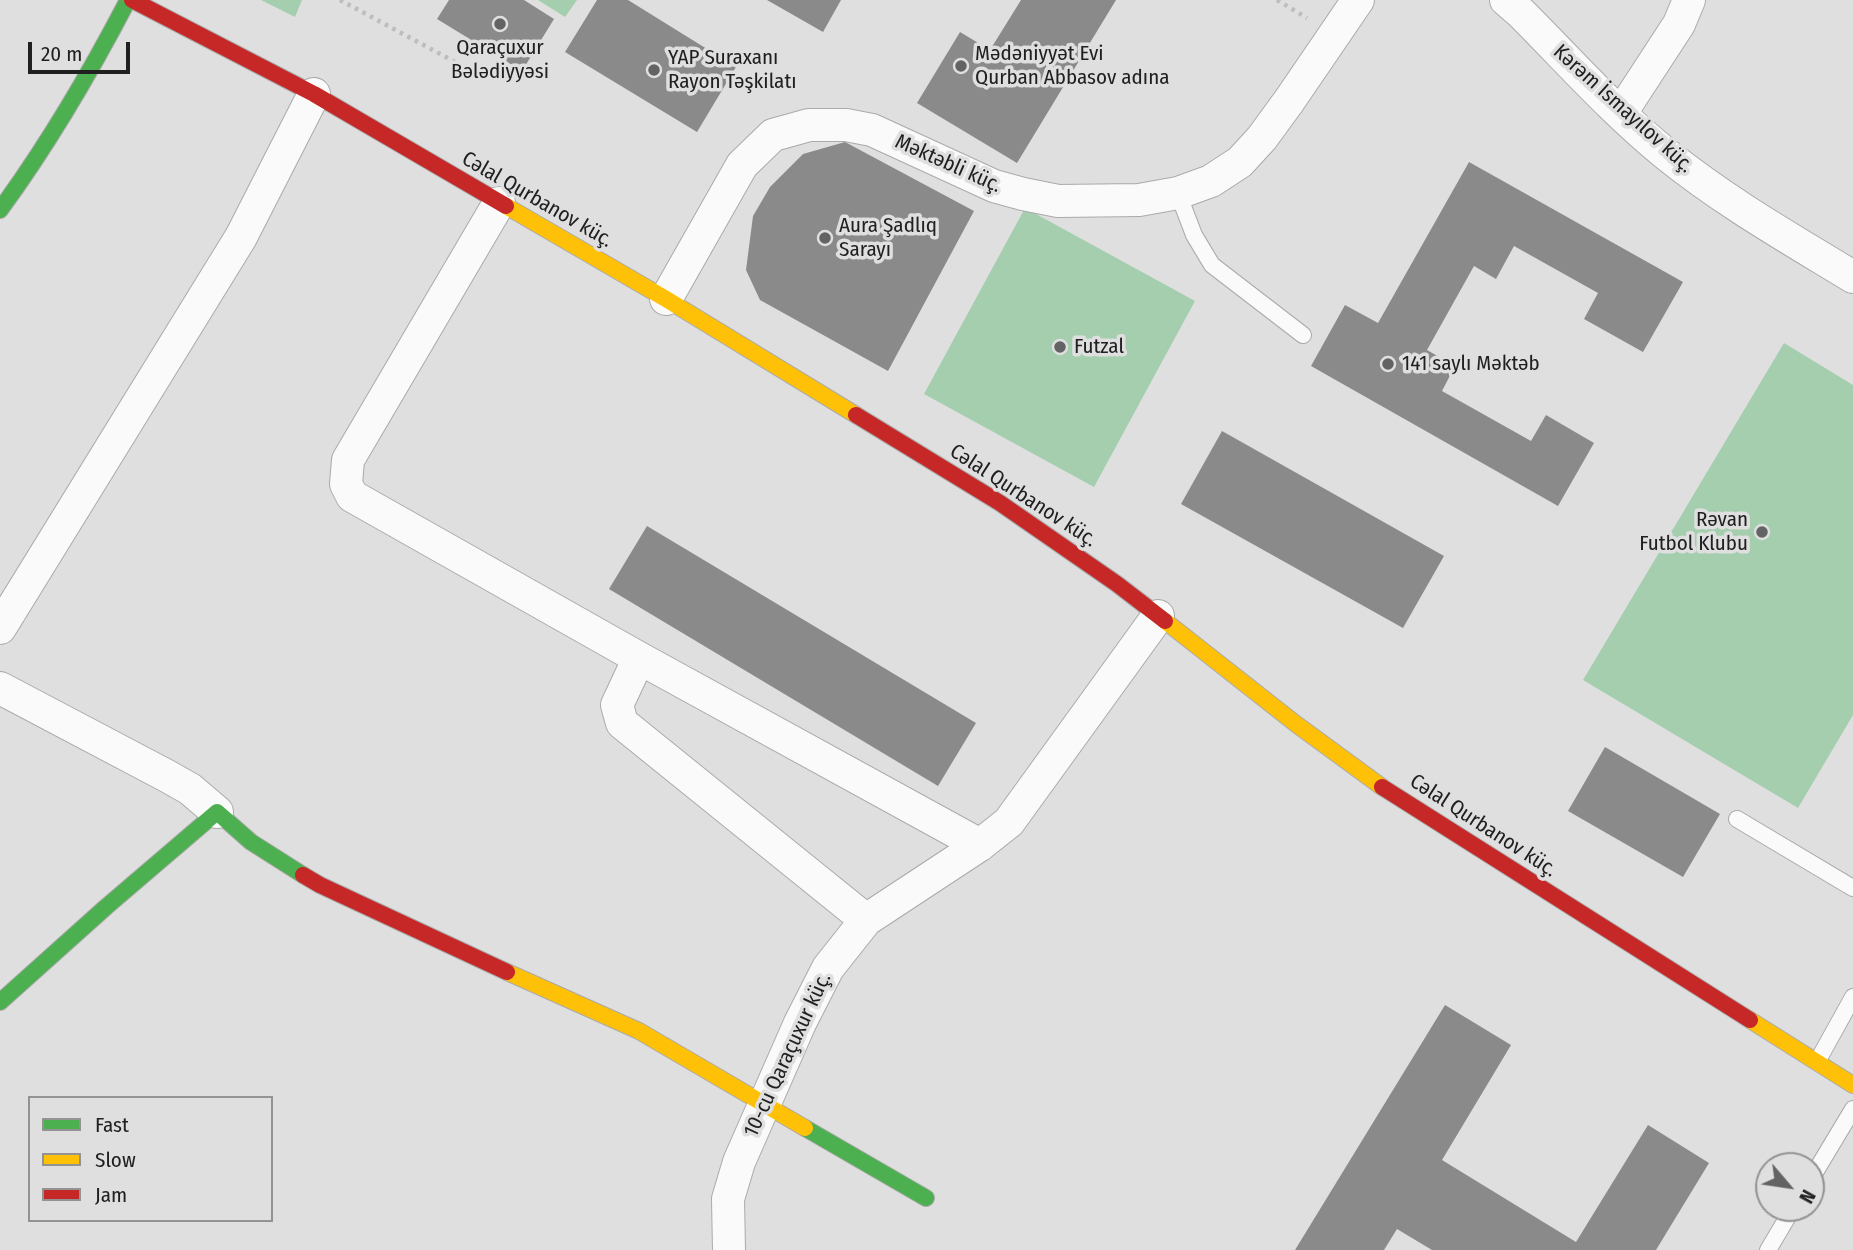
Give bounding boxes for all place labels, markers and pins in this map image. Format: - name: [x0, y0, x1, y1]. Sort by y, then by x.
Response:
- marker: Qaraçuxur Bələdiyyəsi: [492, 16, 508, 32]
- place label: Qaraçuxur Bələdiyyəsi: [451, 35, 549, 85]
- place label: Mədəniyyət Evi Qurban Abbasov adına: [975, 41, 1170, 91]
- place label: YAP Suraxanı Rayon Təşkilatı: [668, 45, 797, 95]
- marker: Mədəniyyət Evi Qurban Abbasov adına: [953, 58, 969, 74]
- marker: YAP Suraxanı Rayon Təşkilatı: [646, 62, 662, 78]
- place label: Aura Şadlıq Sarayı: [839, 213, 937, 263]
- marker: Aura Şadlıq Sarayı: [817, 230, 833, 246]
- place label: Futzal: [1074, 334, 1124, 360]
- marker: Futzal: [1052, 339, 1068, 355]
- place label: 141 saylı Məktəb: [1402, 351, 1540, 377]
- marker: 141 saylı Məktəb: [1380, 356, 1396, 372]
- place label: Rəvan Futbol Klubu: [1639, 507, 1748, 557]
- marker: Rəvan Futbol Klubu: [1754, 524, 1770, 540]

